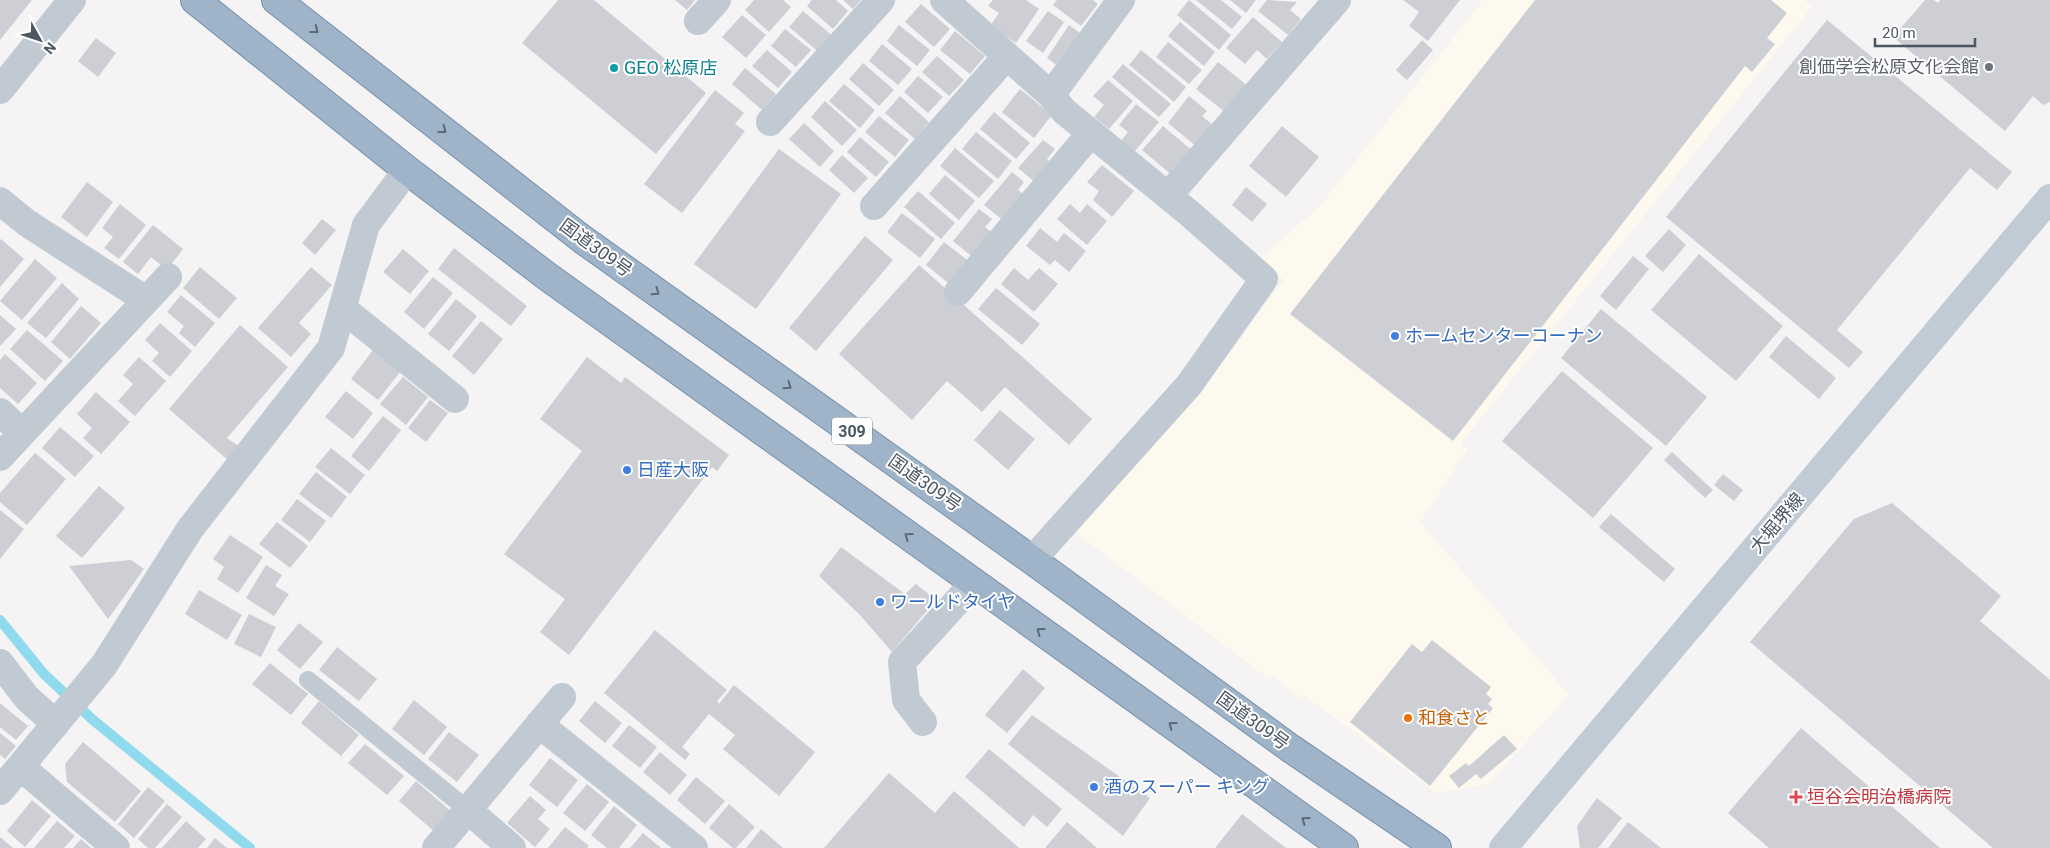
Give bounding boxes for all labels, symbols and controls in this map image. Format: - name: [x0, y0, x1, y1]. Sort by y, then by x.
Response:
- north arrow: [15, 15, 65, 65]
- scale bar: [1875, 15, 1975, 47]
- one-way arrow: [309, 24, 319, 33]
- text: 20 m: [1882, 24, 1916, 42]
- text: N: [41, 39, 59, 57]
- place label: 創価学会松原文化会館: [1799, 56, 1979, 77]
- place label: GEO 松原店: [624, 57, 717, 78]
- marker: 創価学会松原文化会館: [1983, 61, 1995, 73]
- marker: GEO 松原店: [608, 62, 620, 74]
- one-way arrow: [437, 124, 447, 133]
- street label: 国道309号: [556, 214, 637, 281]
- one-way arrow: [650, 286, 659, 294]
- place label: ホームセンターコーナン: [1405, 325, 1602, 346]
- marker: ホームセンターコーナン: [1389, 330, 1401, 342]
- one-way arrow: [783, 380, 792, 389]
- road number: 309: [832, 418, 872, 444]
- street label: 国道309号: [885, 450, 966, 515]
- place label: 日産大阪: [637, 459, 709, 480]
- marker: 日産大阪: [621, 464, 633, 476]
- street label: 大堀堺線: [1745, 488, 1808, 557]
- one-way arrow: [904, 533, 914, 542]
- place label: ワールドタイヤ: [890, 591, 1015, 612]
- marker: ワールドタイヤ: [874, 596, 886, 608]
- one-way arrow: [1036, 628, 1046, 637]
- street label: 国道309号: [1213, 687, 1294, 754]
- place label: 和食さと: [1418, 707, 1490, 728]
- marker: 和食さと: [1402, 712, 1414, 724]
- one-way arrow: [1168, 722, 1178, 731]
- place label: 酒のスーパー キング: [1104, 776, 1270, 797]
- marker: 酒のスーパー キング: [1088, 781, 1100, 793]
- place label: 垣谷会明治橋病院: [1807, 786, 1951, 807]
- marker: 垣谷会明治橋病院: [1789, 790, 1803, 804]
- one-way arrow: [1301, 817, 1310, 826]

